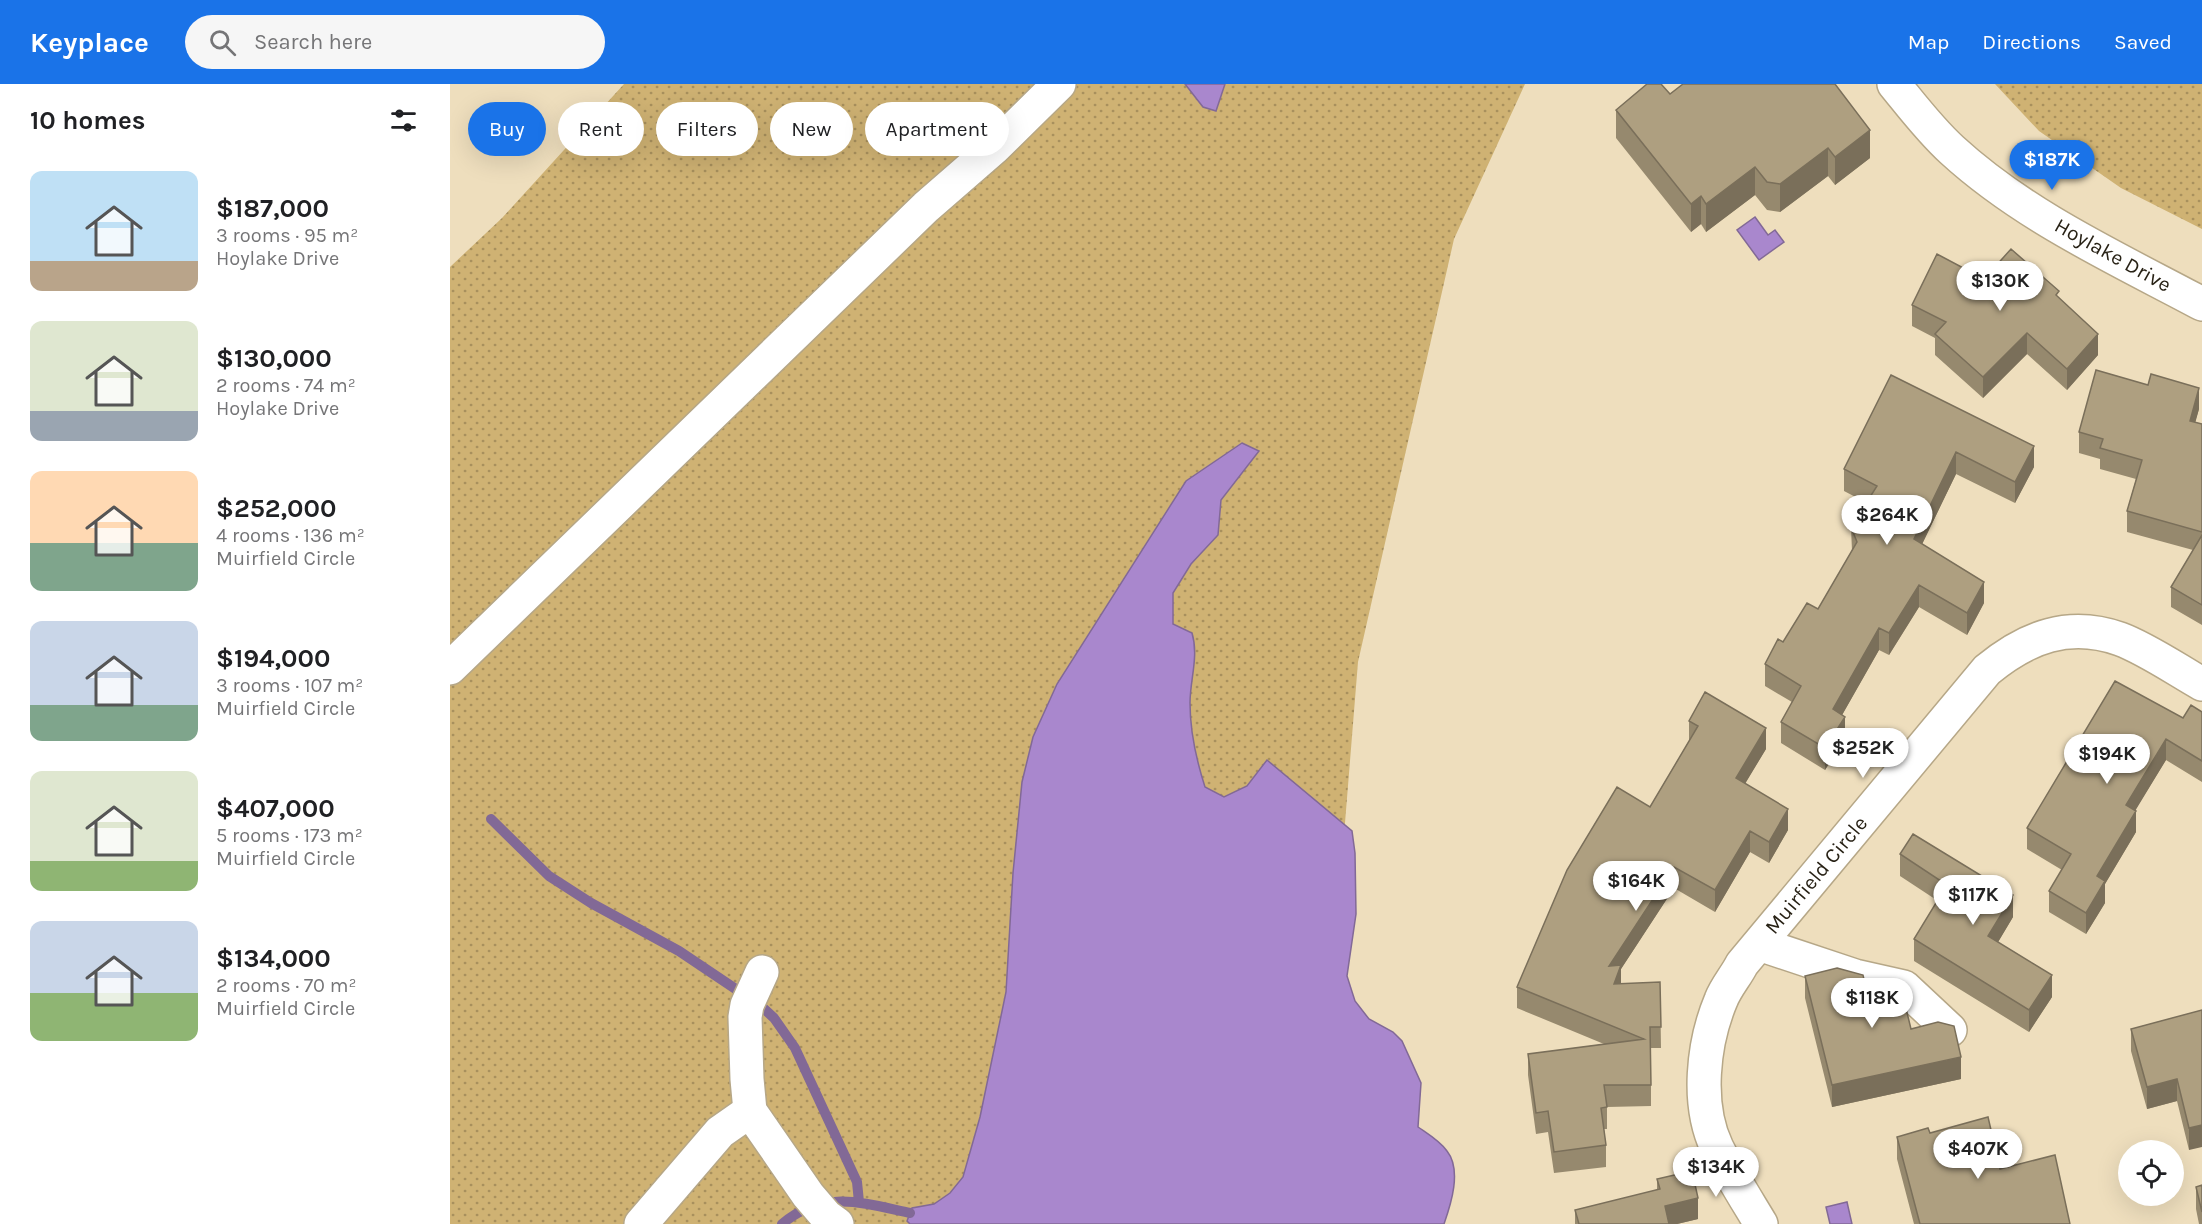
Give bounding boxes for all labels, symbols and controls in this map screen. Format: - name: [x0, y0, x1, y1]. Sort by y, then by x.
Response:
- search box: [185, 15, 605, 69]
- text: Keyplace: [30, 26, 149, 59]
- icon: search: [206, 26, 239, 59]
- text: Search here: [254, 29, 372, 55]
- text: Map: [1908, 30, 1949, 54]
- text: Directions: [1982, 30, 2081, 54]
- text: Saved: [2114, 30, 2172, 54]
- chip: Buy: [468, 102, 546, 156]
- chip: Rent: [558, 102, 644, 156]
- chip: Filters: [656, 102, 758, 156]
- chip: New: [770, 102, 853, 156]
- chip: Apartment: [865, 102, 1009, 156]
- icon: filters: [387, 104, 420, 137]
- text: 10 homes: [30, 105, 145, 136]
- pin: $187K: [2010, 140, 2094, 191]
- text: $187K: [2024, 148, 2080, 171]
- text: $187,000: [216, 193, 329, 224]
- icon: home: [78, 195, 150, 267]
- street label: Hoylake Drive: [2051, 213, 2175, 297]
- text: 3 rooms · 95 m²: [216, 224, 358, 247]
- text: Hoylake Drive: [216, 247, 339, 270]
- pin: $130K: [1958, 261, 2042, 312]
- text: $130K: [1970, 269, 2030, 292]
- text: $130,000: [216, 343, 332, 374]
- icon: home: [78, 345, 150, 417]
- text: 2 rooms · 74 m²: [216, 374, 356, 397]
- text: Hoylake Drive: [216, 397, 339, 420]
- text: $252,000: [216, 493, 336, 524]
- icon: home: [78, 495, 150, 567]
- pin: $264K: [1845, 495, 1929, 546]
- text: $264K: [1856, 503, 1919, 526]
- text: 4 rooms · 136 m²: [216, 524, 365, 547]
- text: Muirfield Circle: [216, 547, 355, 570]
- text: $194,000: [216, 643, 330, 674]
- icon: home: [78, 645, 150, 717]
- text: 3 rooms · 107 m²: [216, 674, 363, 697]
- text: Muirfield Circle: [216, 697, 355, 720]
- pin: $252K: [1821, 728, 1905, 779]
- pin: $194K: [2065, 734, 2149, 785]
- text: $252K: [1832, 736, 1894, 759]
- text: $194K: [2078, 742, 2136, 765]
- text: $407,000: [216, 793, 335, 824]
- icon: home: [78, 795, 150, 867]
- street label: Muirfield Circle: [1760, 811, 1872, 939]
- text: 5 rooms · 173 m²: [216, 824, 363, 847]
- text: Muirfield Circle: [216, 847, 355, 870]
- pin: $164K: [1594, 861, 1678, 912]
- text: $164K: [1607, 869, 1665, 892]
- pin: $117K: [1931, 875, 2015, 926]
- text: $117K: [1947, 883, 1999, 906]
- text: $134,000: [216, 943, 331, 974]
- icon: home: [78, 945, 150, 1017]
- text: 2 rooms · 70 m²: [216, 974, 356, 997]
- pin: $118K: [1830, 978, 1914, 1029]
- text: $118K: [1845, 986, 1899, 1009]
- text: Muirfield Circle: [216, 997, 355, 1020]
- pin: $407K: [1936, 1129, 2020, 1180]
- text: $407K: [1947, 1137, 2009, 1160]
- map controls: [2118, 1140, 2184, 1206]
- button: locate: [2118, 1140, 2184, 1206]
- pin: $134K: [1674, 1147, 1758, 1198]
- text: $134K: [1687, 1155, 1745, 1178]

